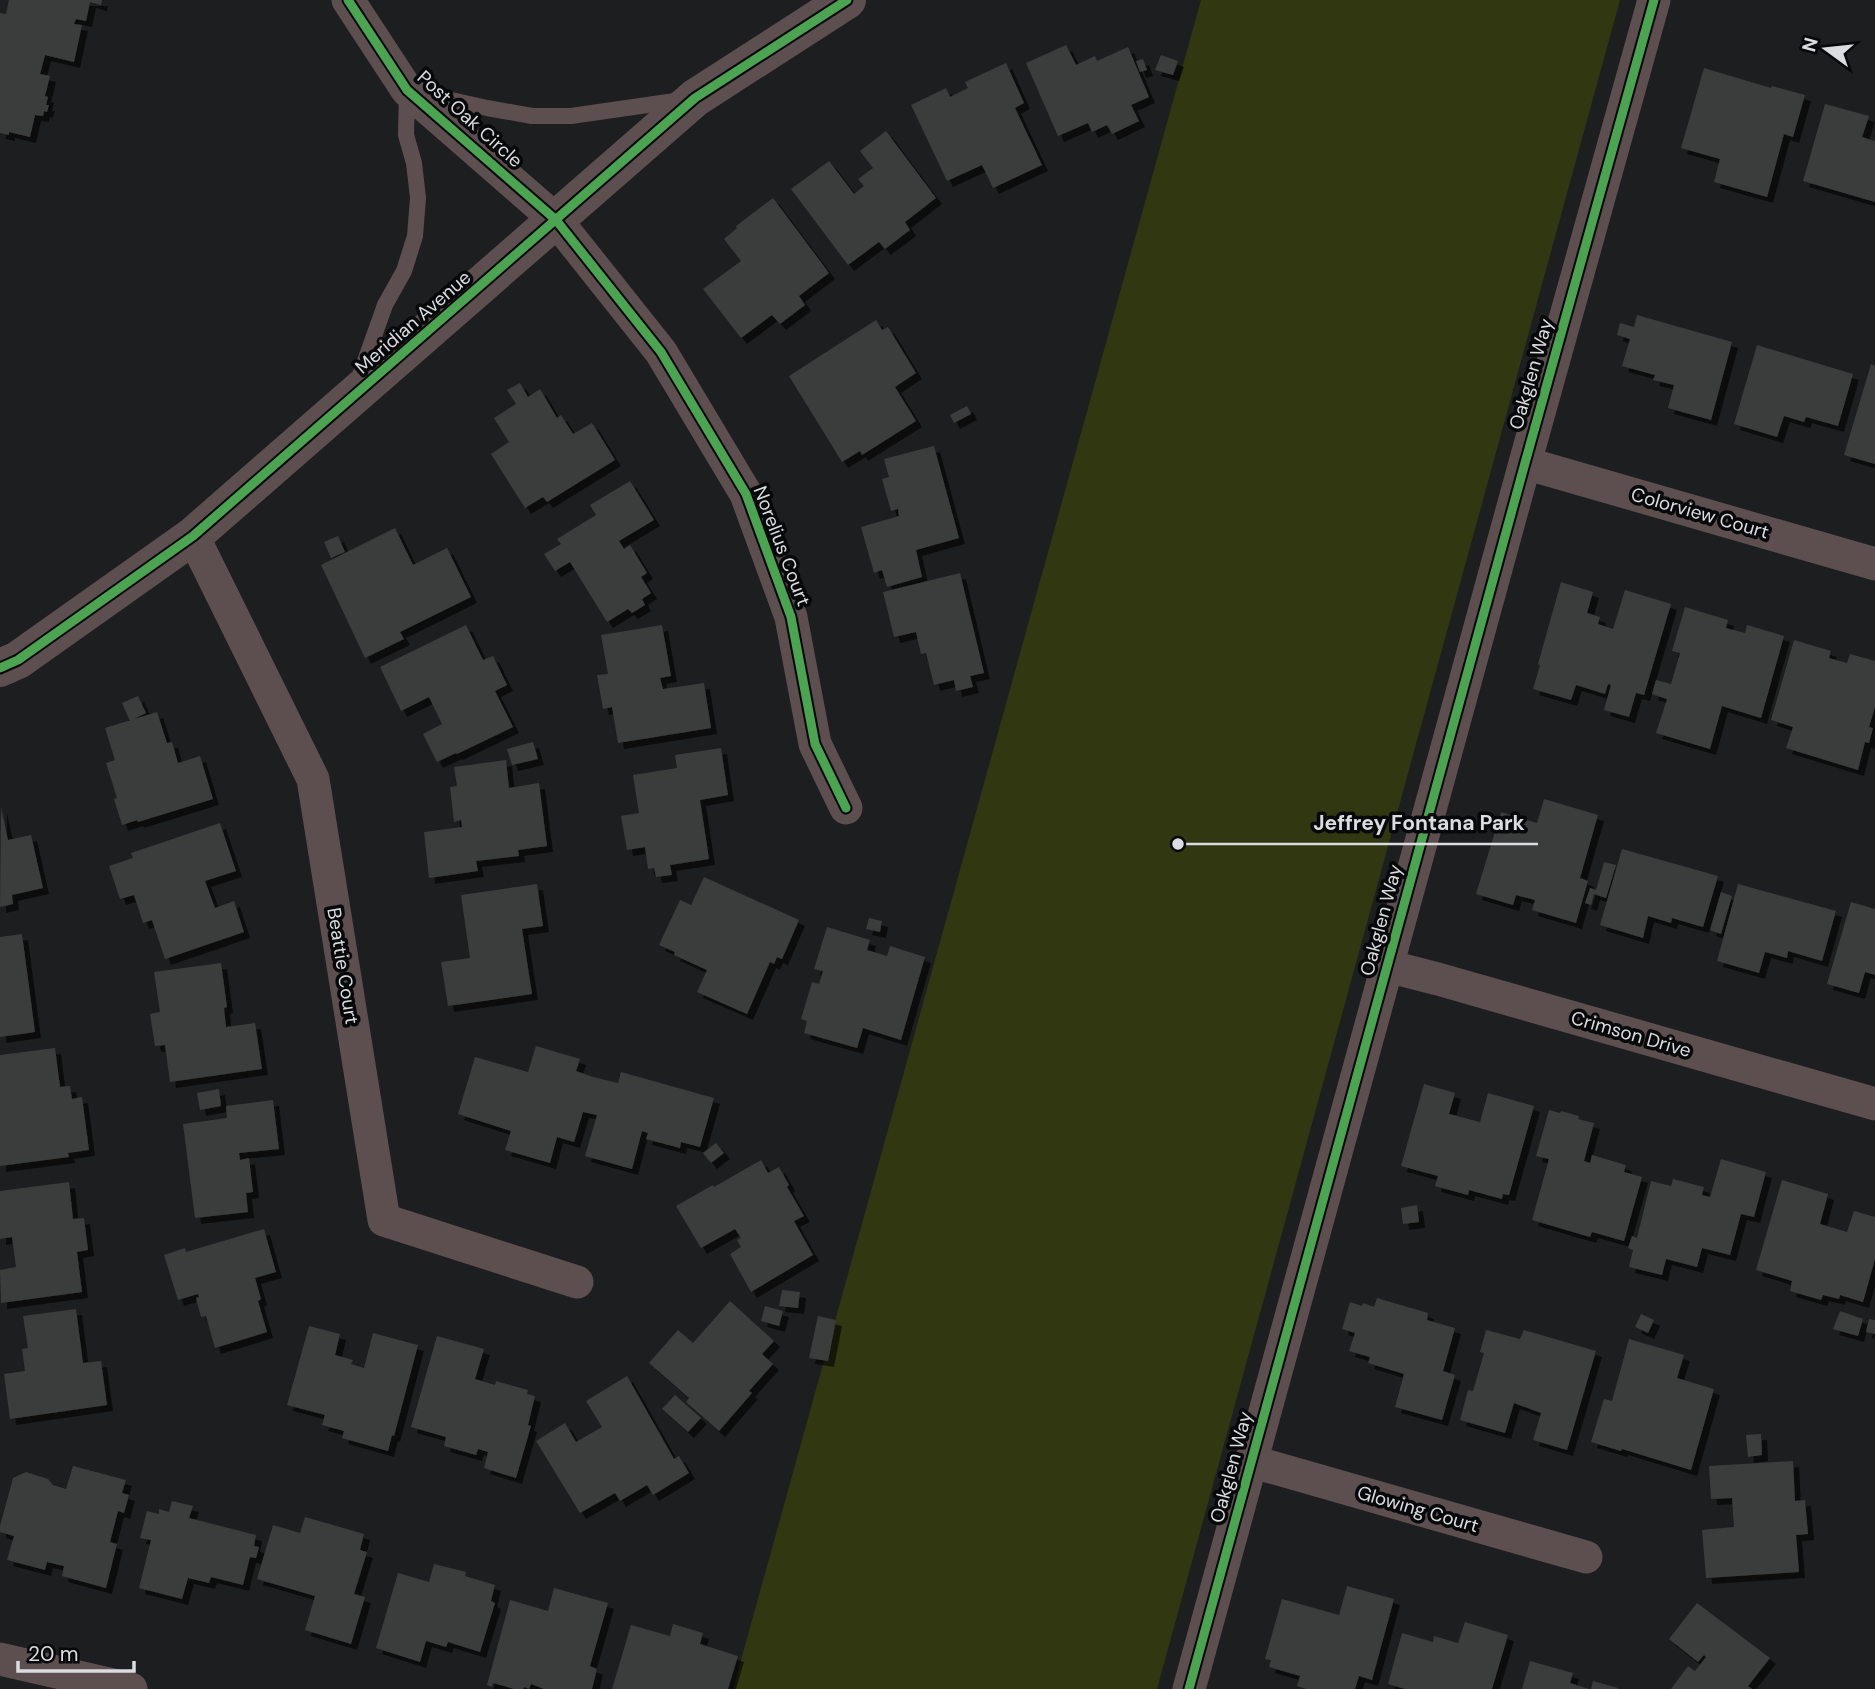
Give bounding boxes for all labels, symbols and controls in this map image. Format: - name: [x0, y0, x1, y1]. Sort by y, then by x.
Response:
- north arrow: [1791, 14, 1861, 84]
- text: N: [1796, 35, 1824, 55]
- street label: Post Oak Circle: [412, 65, 528, 173]
- street label: Meridian Avenue: [350, 265, 476, 379]
- street label: Oakglen Way: [1503, 315, 1559, 432]
- street label: Colorview Court: [1628, 481, 1772, 545]
- street label: Norelius Court: [748, 483, 816, 609]
- callout: Jeffrey Fontana Park: [1299, 802, 1538, 844]
- text: Jeffrey Fontana Park: [1313, 809, 1525, 837]
- street label: Oakglen Way: [1354, 861, 1408, 978]
- street label: Beattie Court: [321, 906, 365, 1026]
- street label: Crimson Drive: [1568, 1005, 1694, 1063]
- street label: Oakglen Way: [1204, 1408, 1258, 1525]
- street label: Glowing Court: [1354, 1480, 1482, 1538]
- scale bar: [18, 1630, 133, 1674]
- text: 20 m: [28, 1640, 79, 1668]

